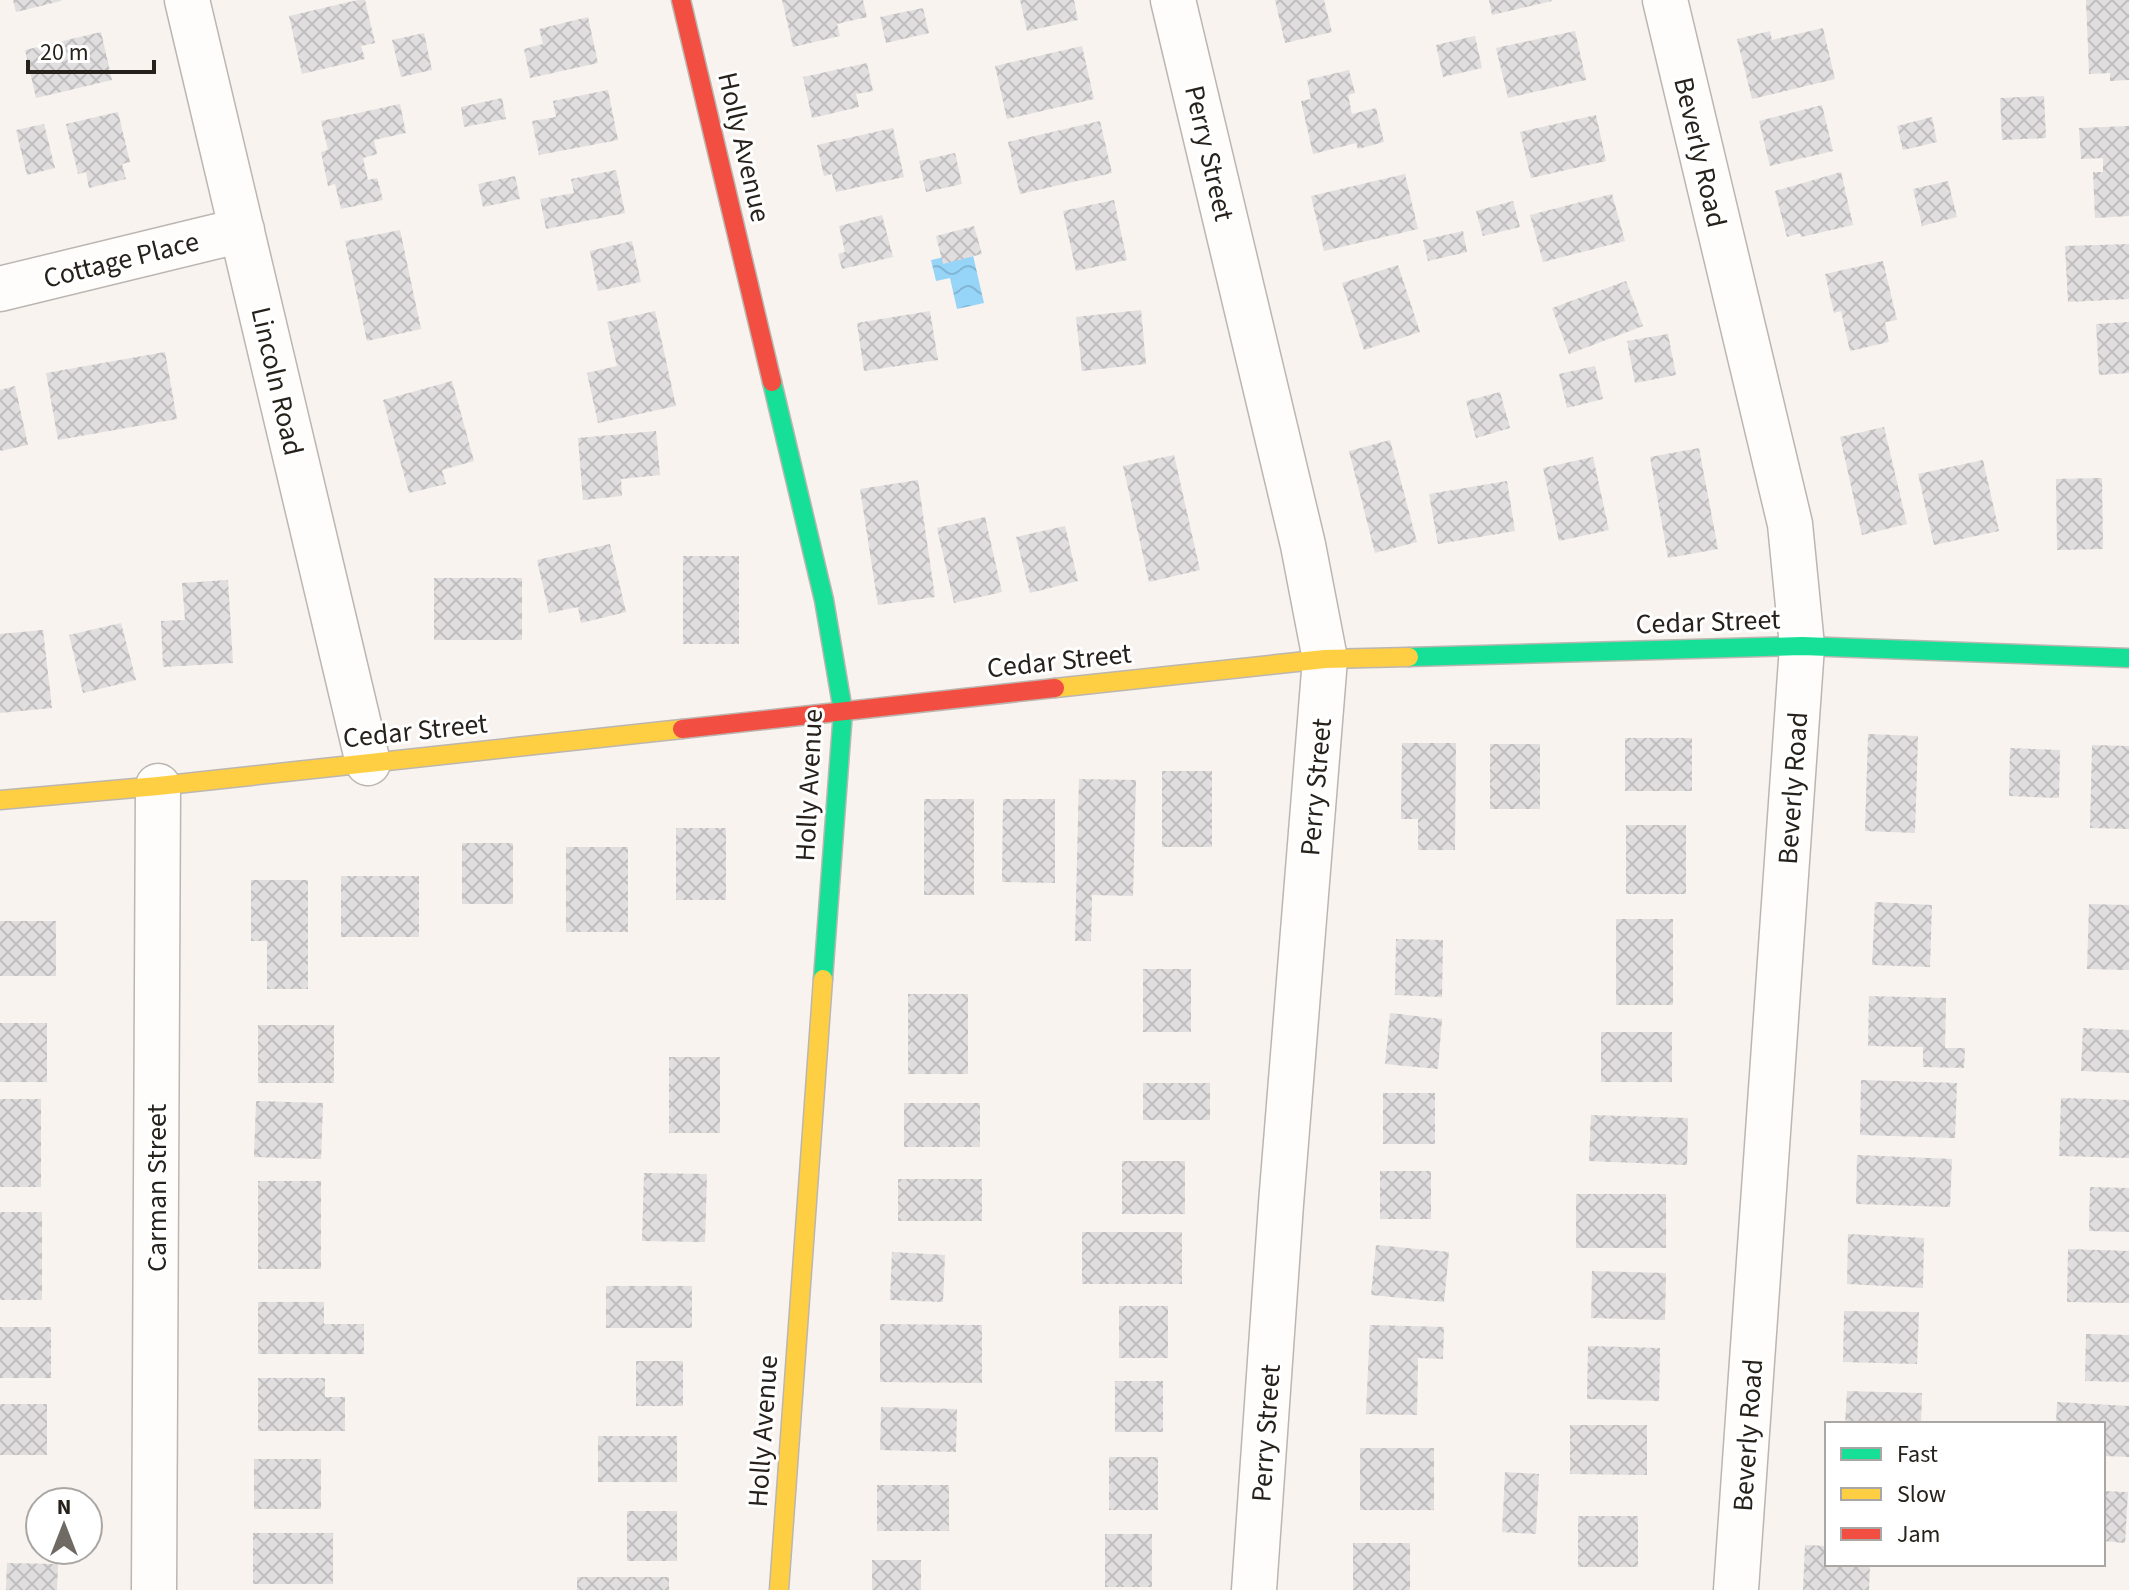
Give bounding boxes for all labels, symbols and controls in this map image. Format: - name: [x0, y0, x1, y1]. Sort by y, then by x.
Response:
- scale bar: [28, 24, 154, 74]
- text: 20 m: [40, 35, 89, 70]
- street label: Holly Avenue: [707, 68, 781, 226]
- street label: Beverly Road: [1663, 73, 1737, 231]
- street label: Perry Street: [1174, 81, 1244, 225]
- street label: Cottage Place: [39, 221, 203, 299]
- street label: Lincoln Road: [241, 303, 314, 459]
- street label: Cedar Street: [1635, 599, 1782, 645]
- street label: Cedar Street: [985, 633, 1134, 688]
- street label: Cedar Street: [341, 703, 490, 758]
- street label: Holly Avenue: [785, 708, 833, 862]
- street label: Beverly Road: [1768, 710, 1818, 866]
- street label: Perry Street: [1290, 716, 1342, 858]
- street label: Carman Street: [137, 1103, 177, 1272]
- street label: Holly Avenue: [738, 1354, 788, 1509]
- street label: Beverly Road: [1723, 1357, 1773, 1513]
- street label: Perry Street: [1241, 1362, 1291, 1503]
- legend: [1825, 1422, 2105, 1566]
- text: Fast: [1897, 1437, 1938, 1472]
- text: Slow: [1897, 1477, 1946, 1512]
- north arrow: [24, 1486, 104, 1566]
- text: N: [57, 1491, 71, 1523]
- text: Jam: [1897, 1517, 1941, 1552]

